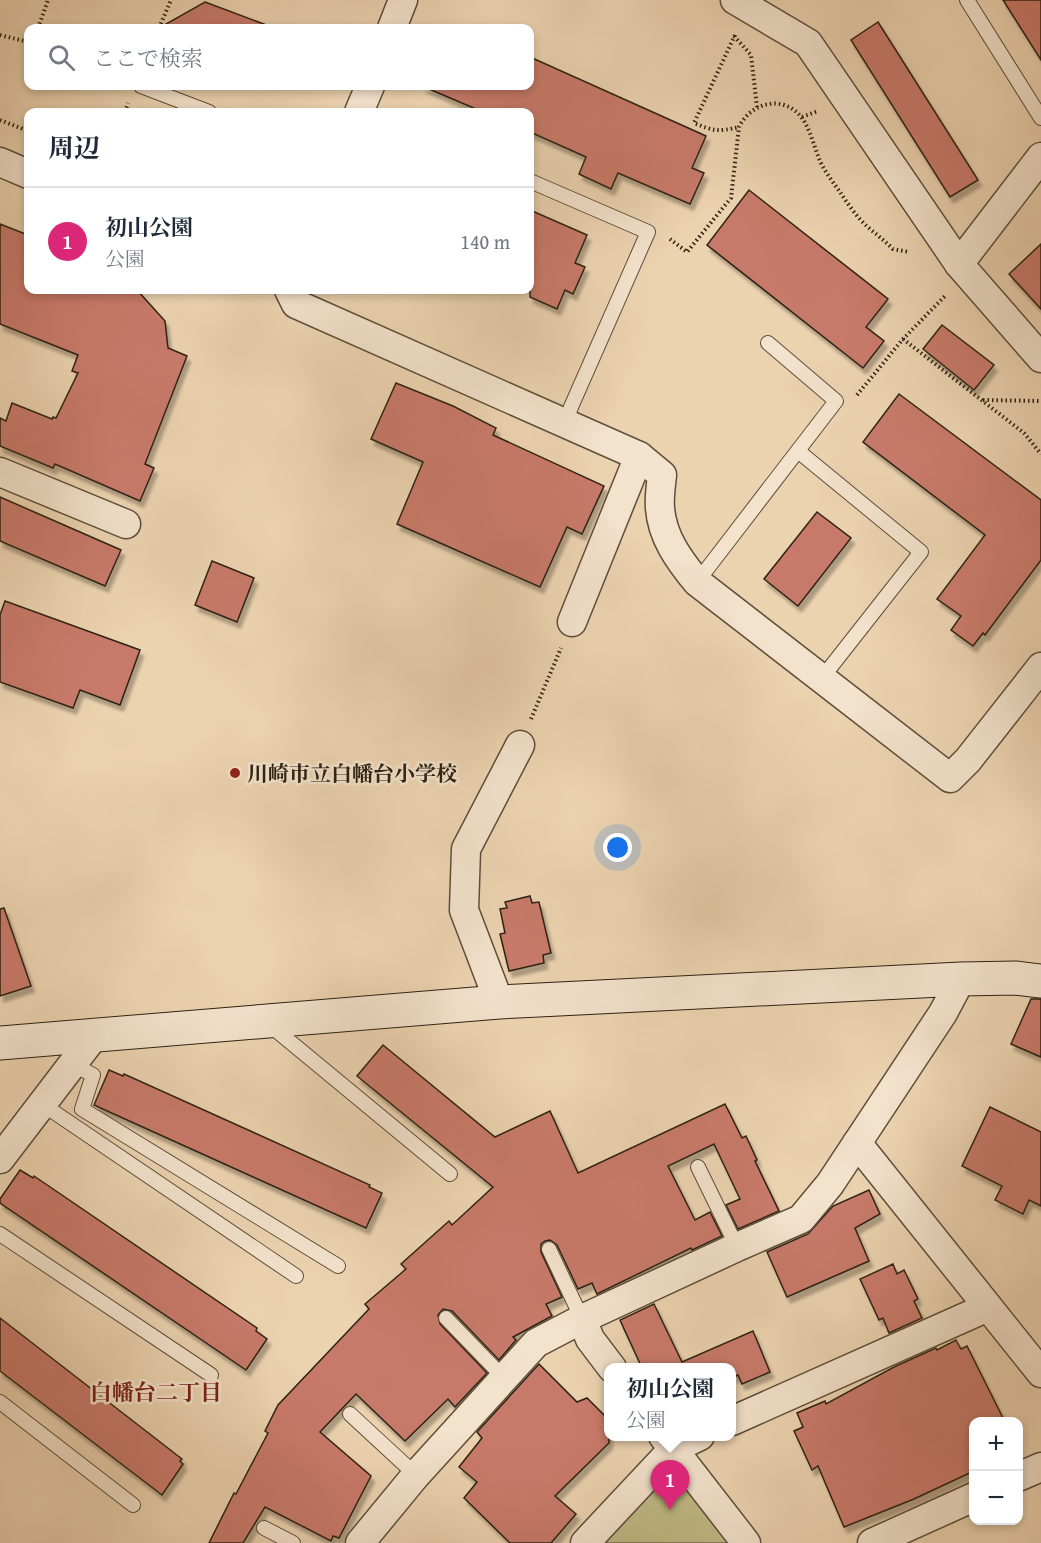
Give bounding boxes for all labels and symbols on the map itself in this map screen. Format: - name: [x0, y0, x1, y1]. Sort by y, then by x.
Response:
- place label: 川崎市立白幡台小学校: [247, 758, 457, 789]
- marker: 川崎市立白幡台小学校: [228, 766, 242, 780]
- your location: [603, 833, 632, 862]
- district label: 白幡台二丁目: [90, 1376, 222, 1408]
- pin: 1: [650, 1460, 690, 1510]

